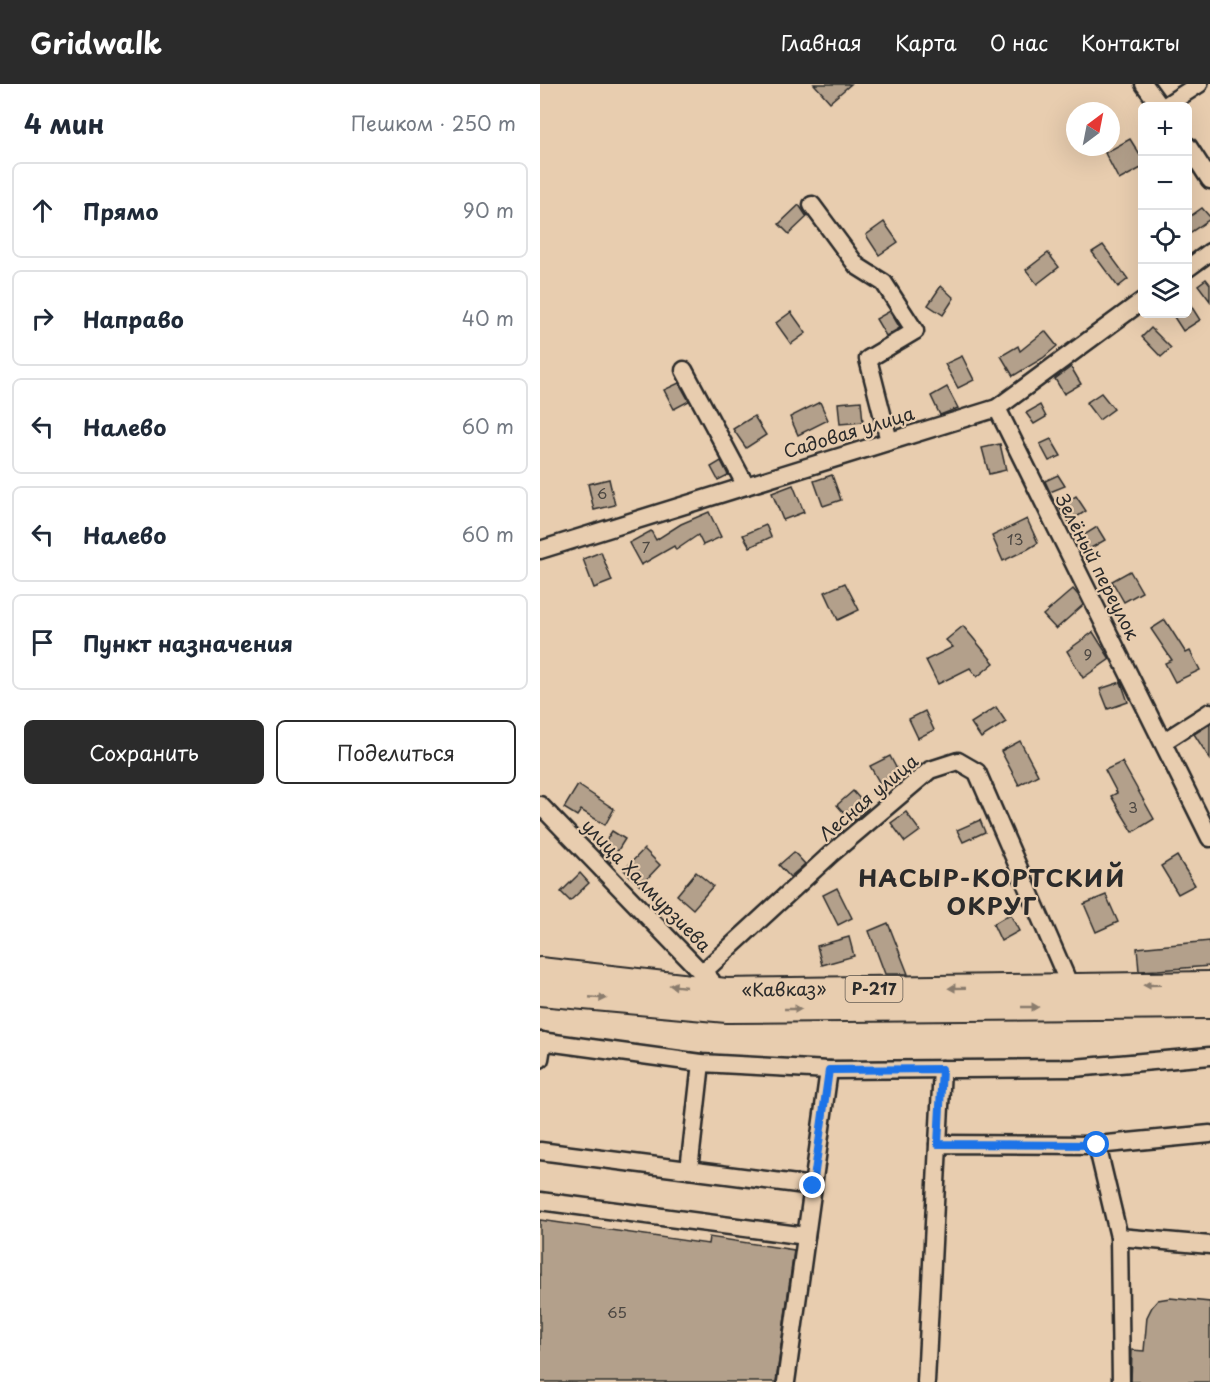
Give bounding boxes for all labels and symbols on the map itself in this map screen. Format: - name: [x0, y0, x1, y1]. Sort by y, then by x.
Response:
- north arrow: [1066, 102, 1120, 156]
- street label: Садовая улица: [780, 399, 918, 464]
- house number: 6: [597, 481, 607, 504]
- street label: Зелёный переулок: [1050, 488, 1147, 644]
- house number: 13: [1007, 527, 1023, 550]
- house number: 7: [642, 535, 651, 558]
- house number: 9: [1084, 642, 1092, 665]
- street label: Лесная улица: [812, 747, 924, 847]
- house number: 3: [1128, 795, 1138, 818]
- street label: улица Халмурзиева: [576, 812, 719, 958]
- district label: НАСЫР-КОРТСКИЙ ОКРУГ: [858, 859, 1126, 923]
- street label: «Кавказ»: [741, 974, 827, 1003]
- road number: Р-217: [846, 976, 902, 1002]
- one-way arrow: [1142, 980, 1161, 990]
- one-way arrow: [668, 981, 687, 991]
- one-way arrow: [947, 983, 966, 993]
- one-way arrow: [589, 993, 608, 1003]
- one-way arrow: [1020, 1003, 1039, 1012]
- one-way arrow: [783, 1004, 802, 1014]
- route start: [1083, 1131, 1109, 1157]
- route end: [799, 1172, 825, 1198]
- house number: 65: [607, 1300, 627, 1323]

